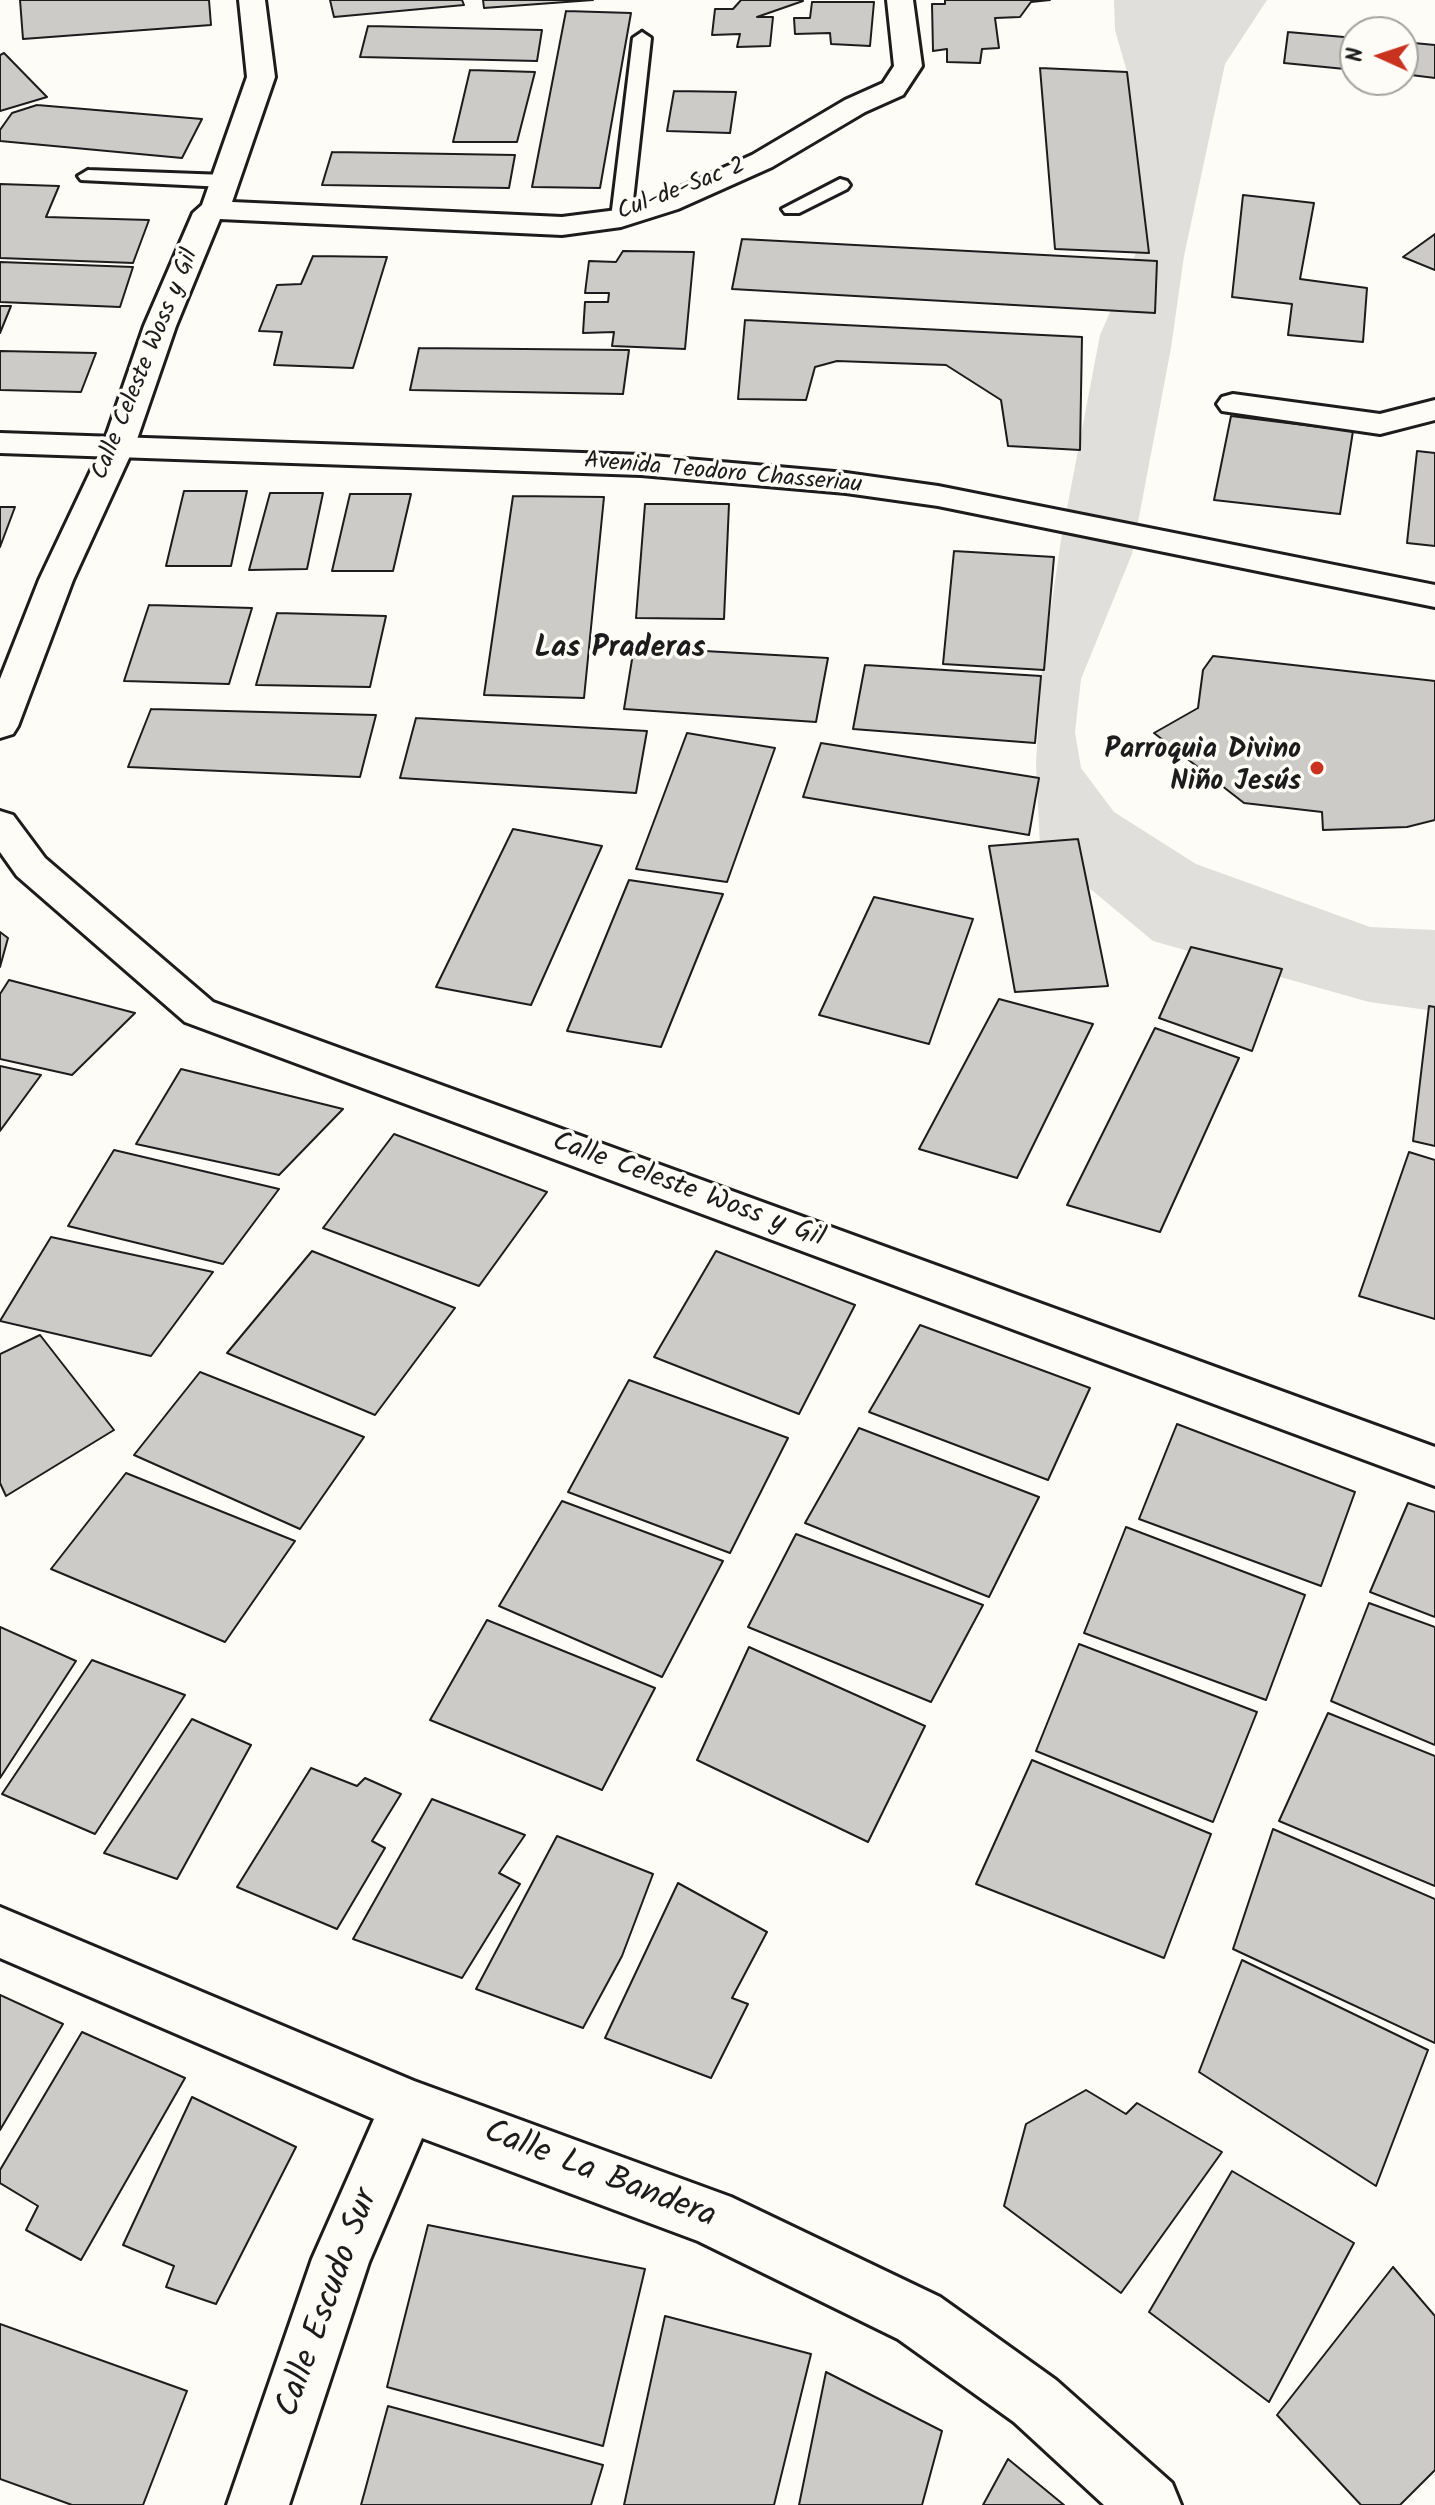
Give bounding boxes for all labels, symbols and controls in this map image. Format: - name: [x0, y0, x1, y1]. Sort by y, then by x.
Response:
- north arrow: [1339, 16, 1419, 96]
- text: N: [1339, 47, 1374, 63]
- street label: Cul-de-Sac 2: [614, 153, 750, 229]
- street label: Calle Celeste Woss y Gil: [87, 245, 207, 485]
- street label: Avenida Teodoro Chasseriau: [583, 449, 863, 501]
- district label: Las Praderas: [535, 633, 705, 669]
- place label: Parroquia Divino Niño Jesús: [1105, 735, 1301, 801]
- marker: Parroquia Divino Niño Jesús: [1308, 759, 1326, 777]
- street label: Calle Celeste Woss y Gil: [547, 1127, 829, 1257]
- street label: Calle La Bandera: [477, 2114, 721, 2240]
- street label: Calle Escudo Sur: [270, 2185, 390, 2423]

